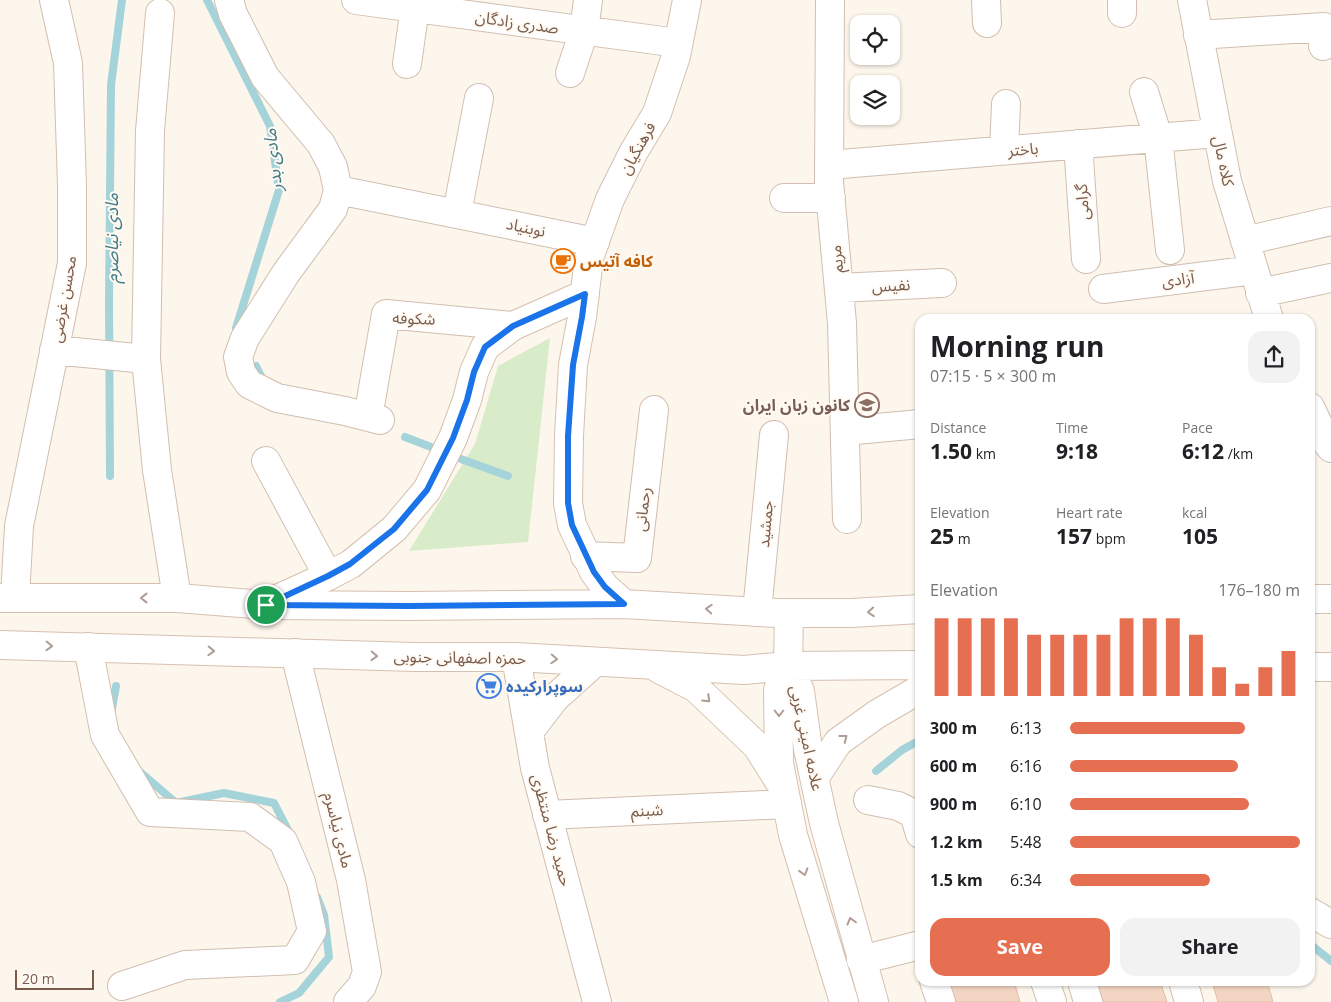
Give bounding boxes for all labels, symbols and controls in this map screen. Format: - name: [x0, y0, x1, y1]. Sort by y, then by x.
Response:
- street label: صدری زادگان: [474, 5, 560, 39]
- map controls: [850, 15, 900, 125]
- button: locate: [850, 15, 900, 65]
- button: layers: [850, 75, 900, 125]
- street label: فرهنگیان: [614, 118, 660, 178]
- water label: مادی بدر: [257, 127, 287, 194]
- street label: کلاه مال: [1208, 134, 1240, 189]
- street label: باختر: [1006, 137, 1039, 161]
- street label: گرامی: [1070, 183, 1094, 221]
- water label: مادی نیاصرم: [99, 193, 126, 284]
- street label: نوبنیاد: [504, 212, 548, 242]
- street label: مریم: [824, 244, 850, 274]
- cafe icon: کافه آتیس: [550, 248, 576, 274]
- place label: کافه آتیس: [580, 250, 654, 272]
- street label: محسن غرضی: [45, 254, 81, 344]
- street label: آزادی: [1160, 266, 1197, 292]
- street label: نفیس: [871, 273, 911, 297]
- street label: شکوفه: [392, 306, 436, 330]
- text: Morning run: [930, 327, 1104, 365]
- button: share: [1248, 331, 1300, 383]
- text: 07:15 · 5 × 300 m: [930, 365, 1056, 387]
- school or university icon: کانون زبان ایران: [854, 392, 880, 418]
- place label: کانون زبان ایران: [743, 394, 851, 416]
- text: Distance: [930, 418, 986, 437]
- text: Time: [1056, 418, 1088, 437]
- text: Pace: [1182, 418, 1213, 437]
- text: 1.50: [930, 437, 972, 465]
- text: 9:18: [1056, 437, 1098, 465]
- text: 6:12: [1182, 437, 1224, 465]
- text: km: [972, 444, 996, 463]
- text: /km: [1224, 444, 1253, 463]
- street label: رحمانی: [628, 486, 656, 532]
- street label: جمشید: [752, 500, 778, 548]
- text: Elevation: [930, 503, 989, 522]
- text: Heart rate: [1056, 503, 1123, 522]
- text: kcal: [1182, 503, 1207, 522]
- text: 25: [930, 522, 954, 550]
- text: 157: [1056, 522, 1092, 550]
- text: 105: [1182, 522, 1218, 550]
- text: m: [954, 529, 971, 548]
- text: bpm: [1092, 529, 1126, 548]
- text: Elevation: [930, 579, 998, 601]
- text: 176–180 m: [1218, 579, 1300, 601]
- pin: [245, 584, 287, 626]
- icon: arrive: [252, 591, 280, 619]
- one-way arrow: [140, 593, 148, 603]
- one-way arrow: [705, 604, 713, 615]
- one-way arrow: [867, 606, 875, 617]
- one-way arrow: [45, 641, 53, 651]
- street label: حمزه اصفهانی جنوبی: [393, 645, 527, 669]
- one-way arrow: [208, 646, 215, 656]
- one-way arrow: [370, 650, 378, 661]
- one-way arrow: [550, 654, 558, 665]
- supermarket icon: سوپرارکیده: [476, 673, 502, 699]
- place label: سوپرارکیده: [506, 675, 583, 697]
- street label: علامه امینی غربی: [785, 683, 829, 793]
- one-way arrow: [701, 693, 710, 702]
- one-way arrow: [773, 709, 784, 717]
- text: 300 m: [930, 717, 977, 739]
- text: 6:13: [1010, 717, 1042, 739]
- one-way arrow: [838, 736, 847, 744]
- text: 600 m: [930, 755, 977, 777]
- text: 6:16: [1010, 755, 1042, 777]
- street label: حمید رضا منتظری: [526, 771, 578, 889]
- street label: مادی نیاسرم: [317, 790, 359, 871]
- text: 900 m: [930, 793, 977, 815]
- text: 6:10: [1010, 793, 1042, 815]
- street label: شبنم: [630, 798, 664, 824]
- text: 1.2 km: [930, 831, 983, 853]
- text: 5:48: [1010, 831, 1042, 853]
- one-way arrow: [799, 867, 809, 876]
- text: 1.5 km: [930, 869, 983, 891]
- text: 6:34: [1010, 869, 1042, 891]
- one-way arrow: [846, 918, 856, 926]
- button: Save: [930, 918, 1110, 976]
- button: Share: [1120, 918, 1300, 976]
- scale bar: [15, 967, 94, 990]
- text: 20 m: [22, 969, 55, 988]

